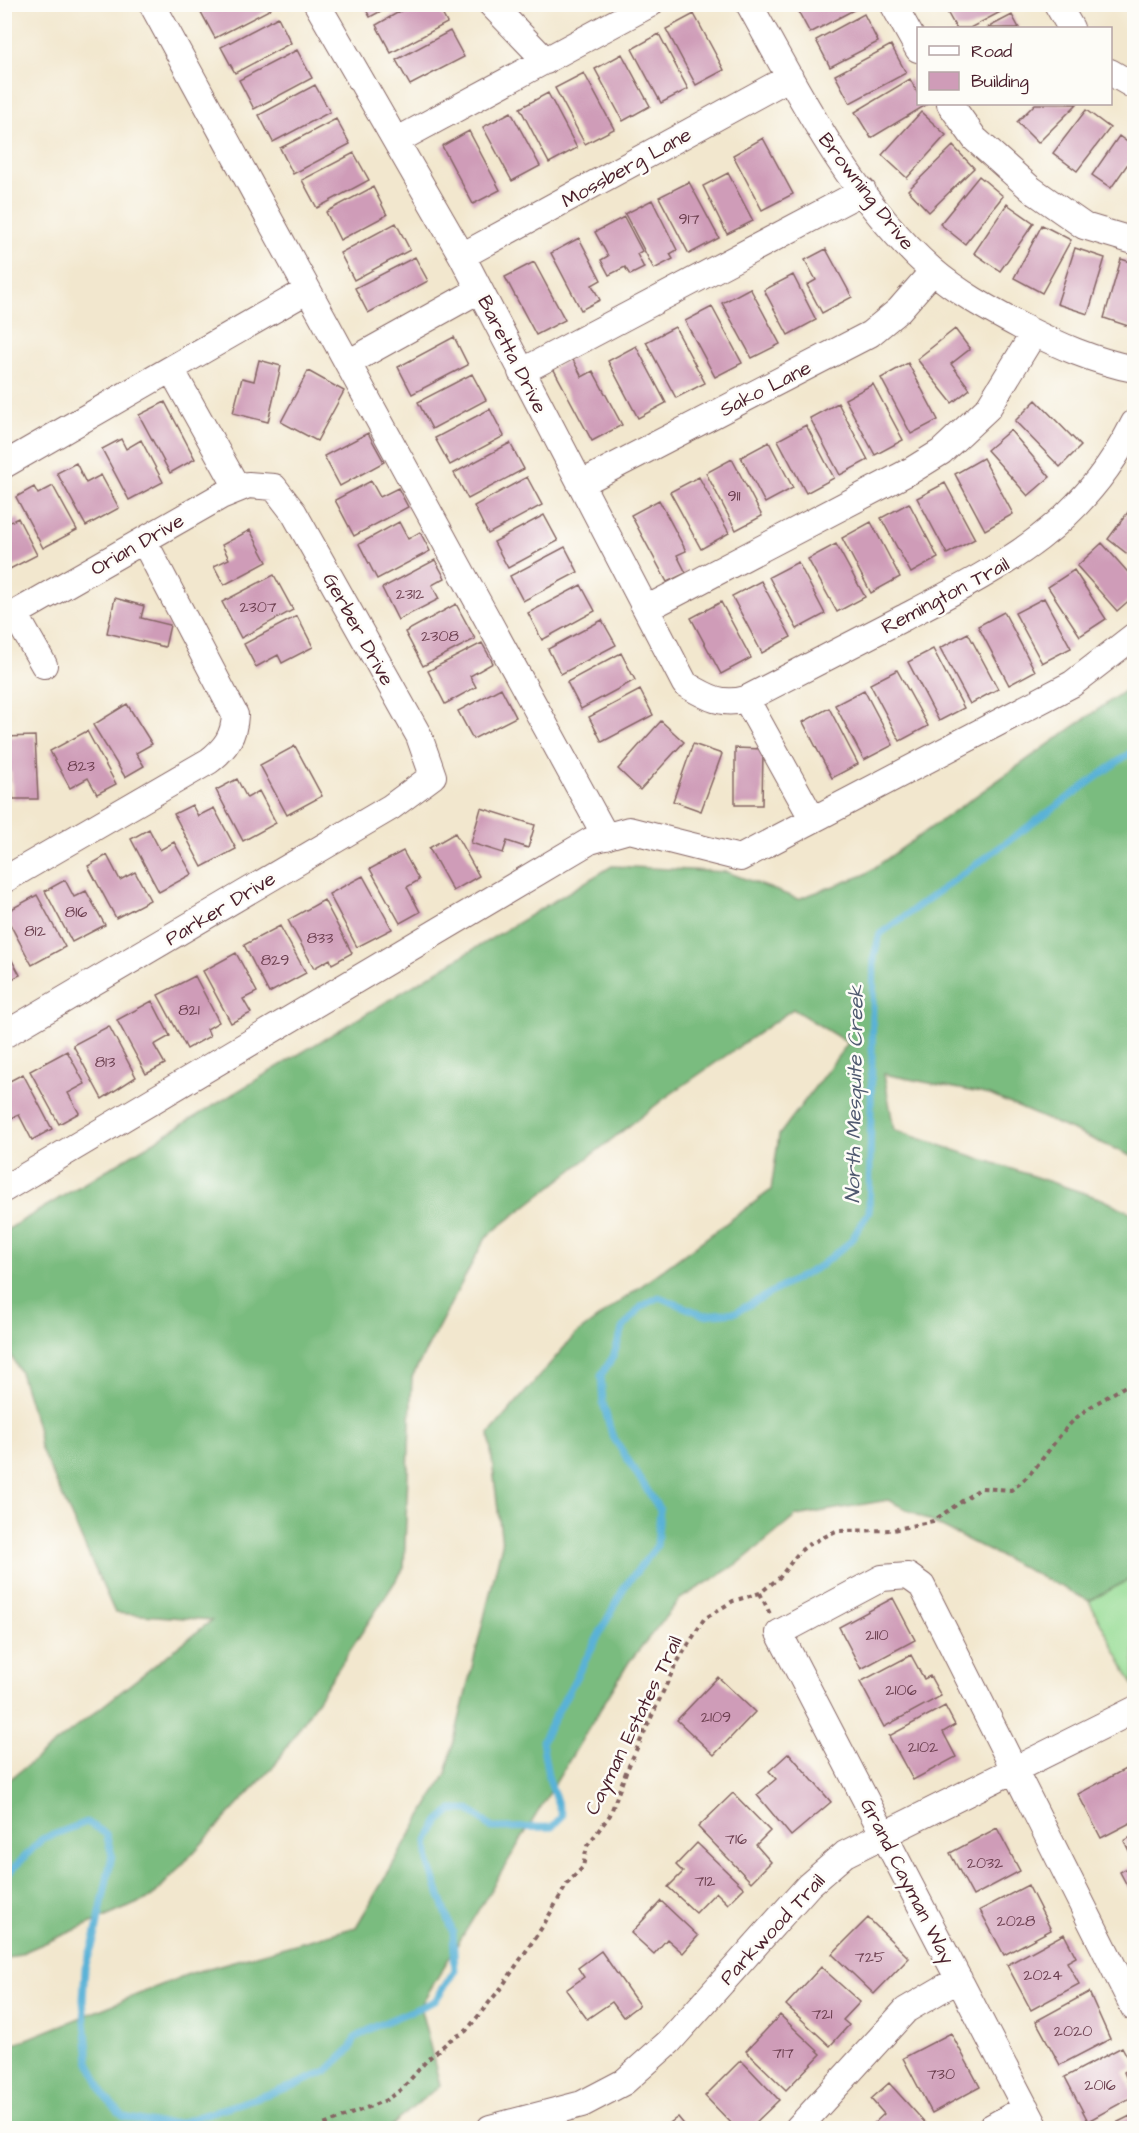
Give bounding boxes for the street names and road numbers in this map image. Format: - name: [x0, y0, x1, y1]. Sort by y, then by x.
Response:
- street label: Mossberg Lane: [557, 121, 697, 216]
- street label: Browning Drive: [811, 127, 921, 257]
- street label: Baretta Drive: [470, 291, 554, 418]
- street label: Sako Lane: [715, 354, 816, 424]
- street label: Orian Drive: [86, 507, 190, 583]
- street label: Remington Trail: [877, 550, 1015, 642]
- street label: Gerber Drive: [316, 568, 401, 691]
- street label: Parker Drive: [160, 865, 281, 953]
- street label: Cayman Estates Trail: [578, 1631, 690, 1820]
- street label: Grand Cayman Way: [852, 1794, 961, 1970]
- street label: Parkwood Trail: [714, 1868, 832, 1992]

